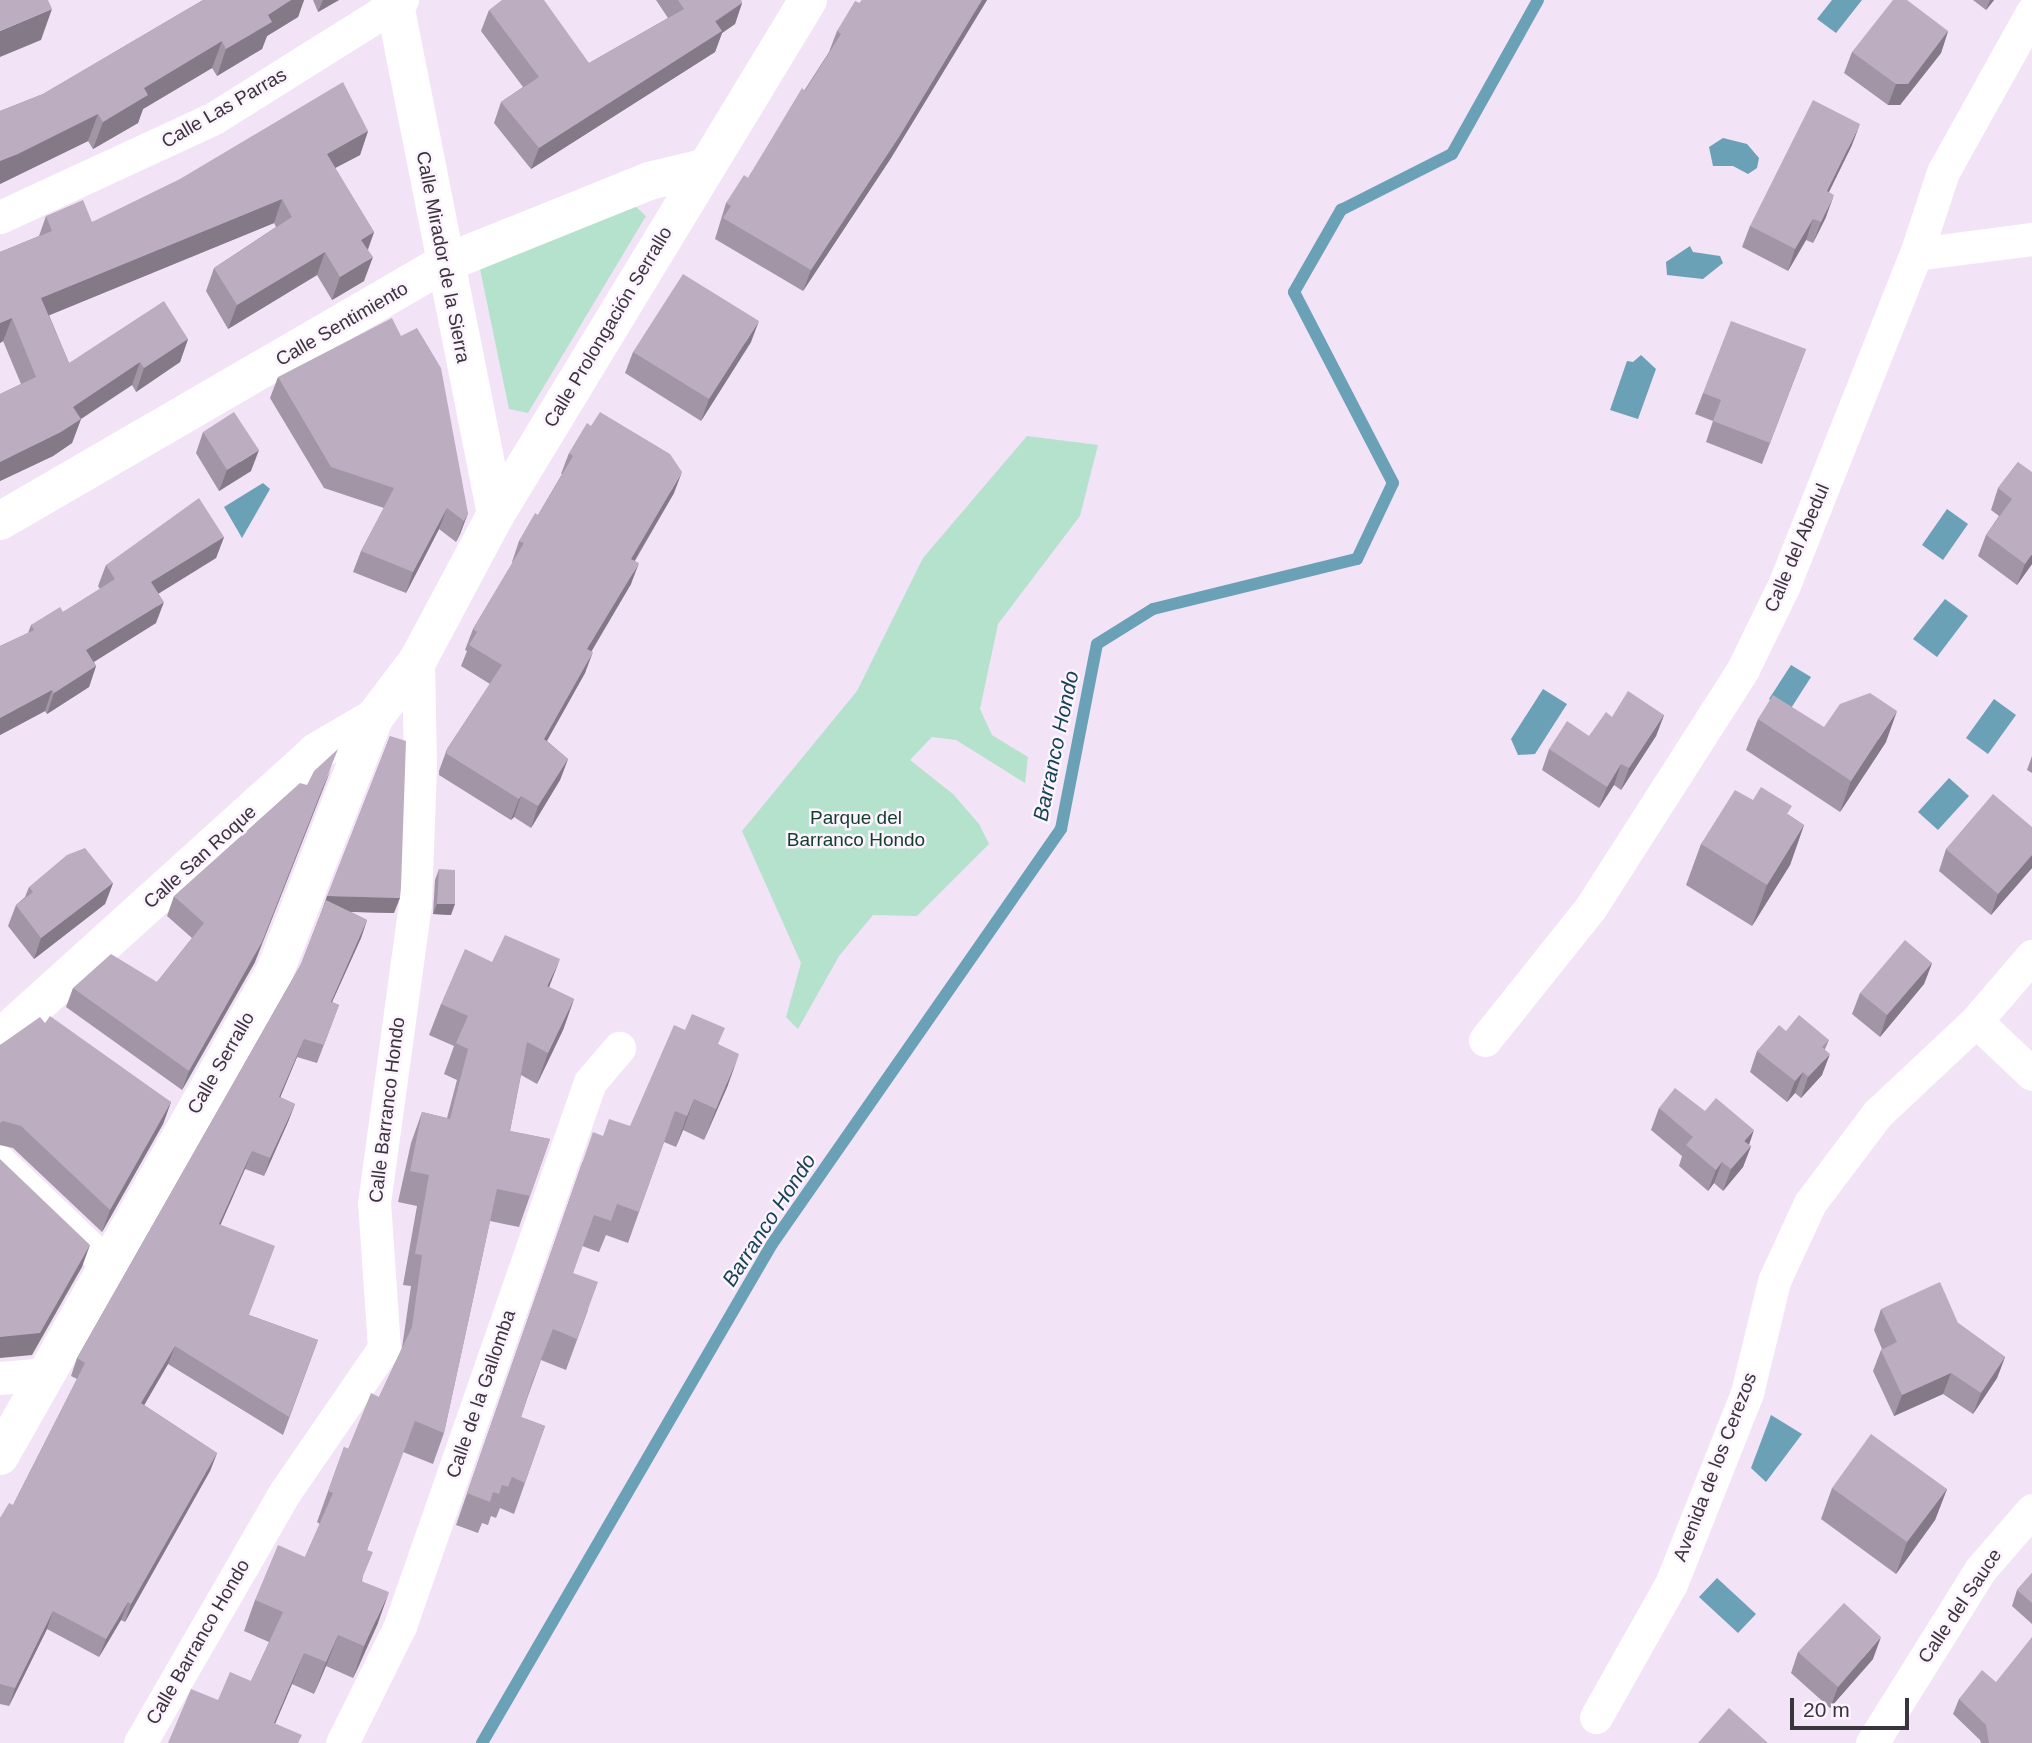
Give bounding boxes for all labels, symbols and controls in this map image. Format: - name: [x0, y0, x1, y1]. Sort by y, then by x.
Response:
- street label: Calle Las Parras: [157, 63, 291, 153]
- street label: Calle Mirador de la Sierra: [411, 149, 475, 365]
- street label: Calle Prolongación Serrallo: [539, 222, 677, 432]
- street label: Calle Sentimiento: [272, 277, 412, 371]
- street label: Calle del Abedul: [1759, 480, 1835, 616]
- water label: Barranco Hondo: [1028, 669, 1084, 823]
- street label: Calle San Roque: [139, 800, 261, 914]
- park label: Parque del Barranco Hondo: [787, 807, 925, 851]
- street label: Calle Serrallo: [183, 1008, 259, 1118]
- street label: Calle Barranco Hondo: [364, 1016, 410, 1204]
- water label: Barranco Hondo: [717, 1149, 821, 1291]
- street label: Calle de la Gallomba: [442, 1307, 520, 1481]
- street label: Avenida de los Cerezos: [1668, 1369, 1762, 1565]
- street label: Calle del Sauce: [1913, 1544, 2007, 1668]
- street label: Calle Barranco Hondo: [141, 1555, 255, 1729]
- scale bar: [1794, 1684, 1913, 1728]
- text: 20 m: [1803, 1698, 1850, 1721]

